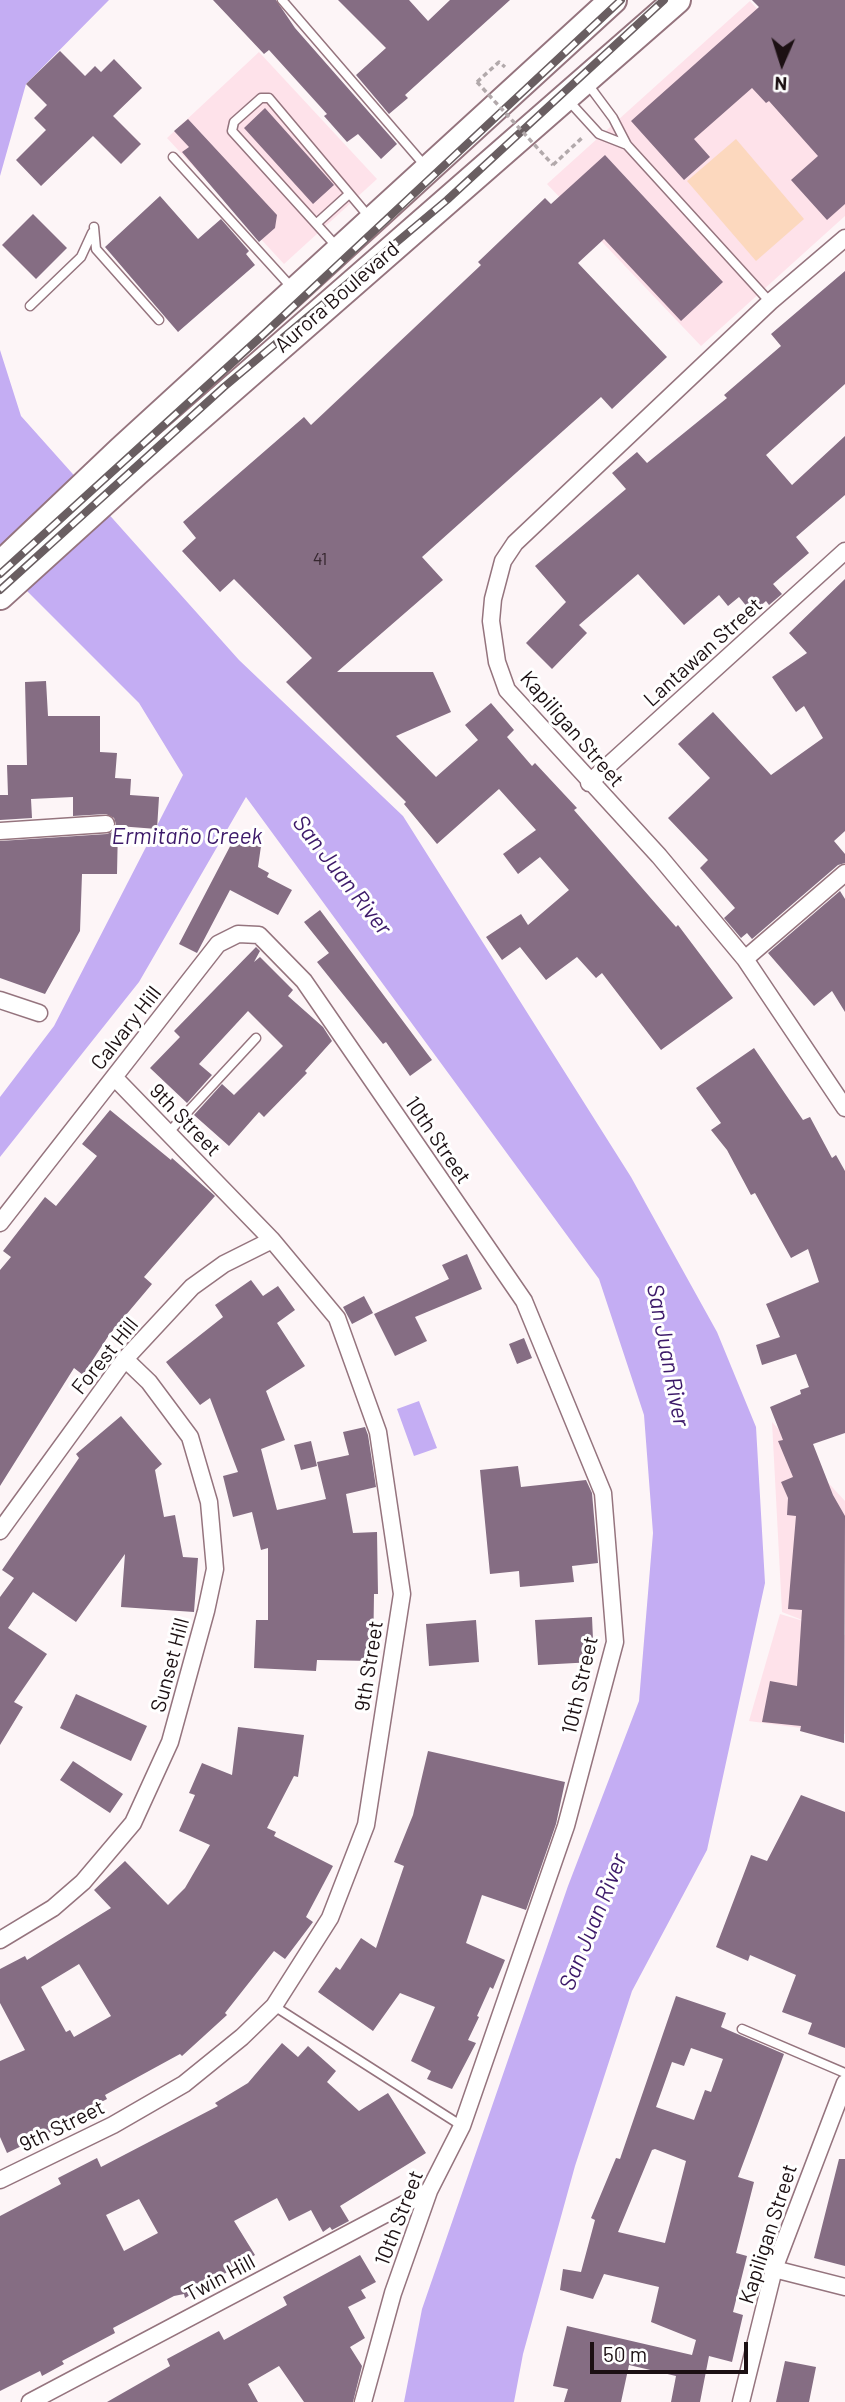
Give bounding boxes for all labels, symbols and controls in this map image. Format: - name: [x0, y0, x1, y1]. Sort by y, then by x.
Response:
- north arrow: [747, 28, 817, 98]
- text: N: [774, 73, 788, 96]
- street label: Aurora Boulevard: [270, 236, 404, 358]
- house number: 41: [313, 548, 327, 570]
- street label: Lantawan Street: [639, 592, 767, 712]
- street label: Kapiligan Street: [515, 666, 629, 792]
- water label: San Juan River: [287, 809, 397, 941]
- water label: Ermitaño Creek: [111, 822, 263, 850]
- street label: Calvary Hill: [85, 981, 167, 1075]
- street label: 9th Street: [144, 1078, 226, 1162]
- street label: 10th Street: [400, 1092, 476, 1188]
- water label: San Juan River: [641, 1281, 695, 1429]
- street label: Forest Hill: [66, 1312, 144, 1400]
- street label: Sunset Hill: [145, 1615, 195, 1715]
- street label: 9th Street: [349, 1619, 389, 1713]
- street label: 10th Street: [557, 1634, 603, 1736]
- water label: San Juan River: [553, 1850, 633, 1994]
- street label: 9th Street: [15, 2095, 109, 2157]
- street label: Kapiligan Street: [734, 2161, 802, 2307]
- street label: 10th Street: [369, 2167, 429, 2269]
- street label: Twin Hill: [181, 2249, 259, 2307]
- scale bar: [593, 2328, 750, 2372]
- text: 50 m: [603, 2341, 647, 2366]

